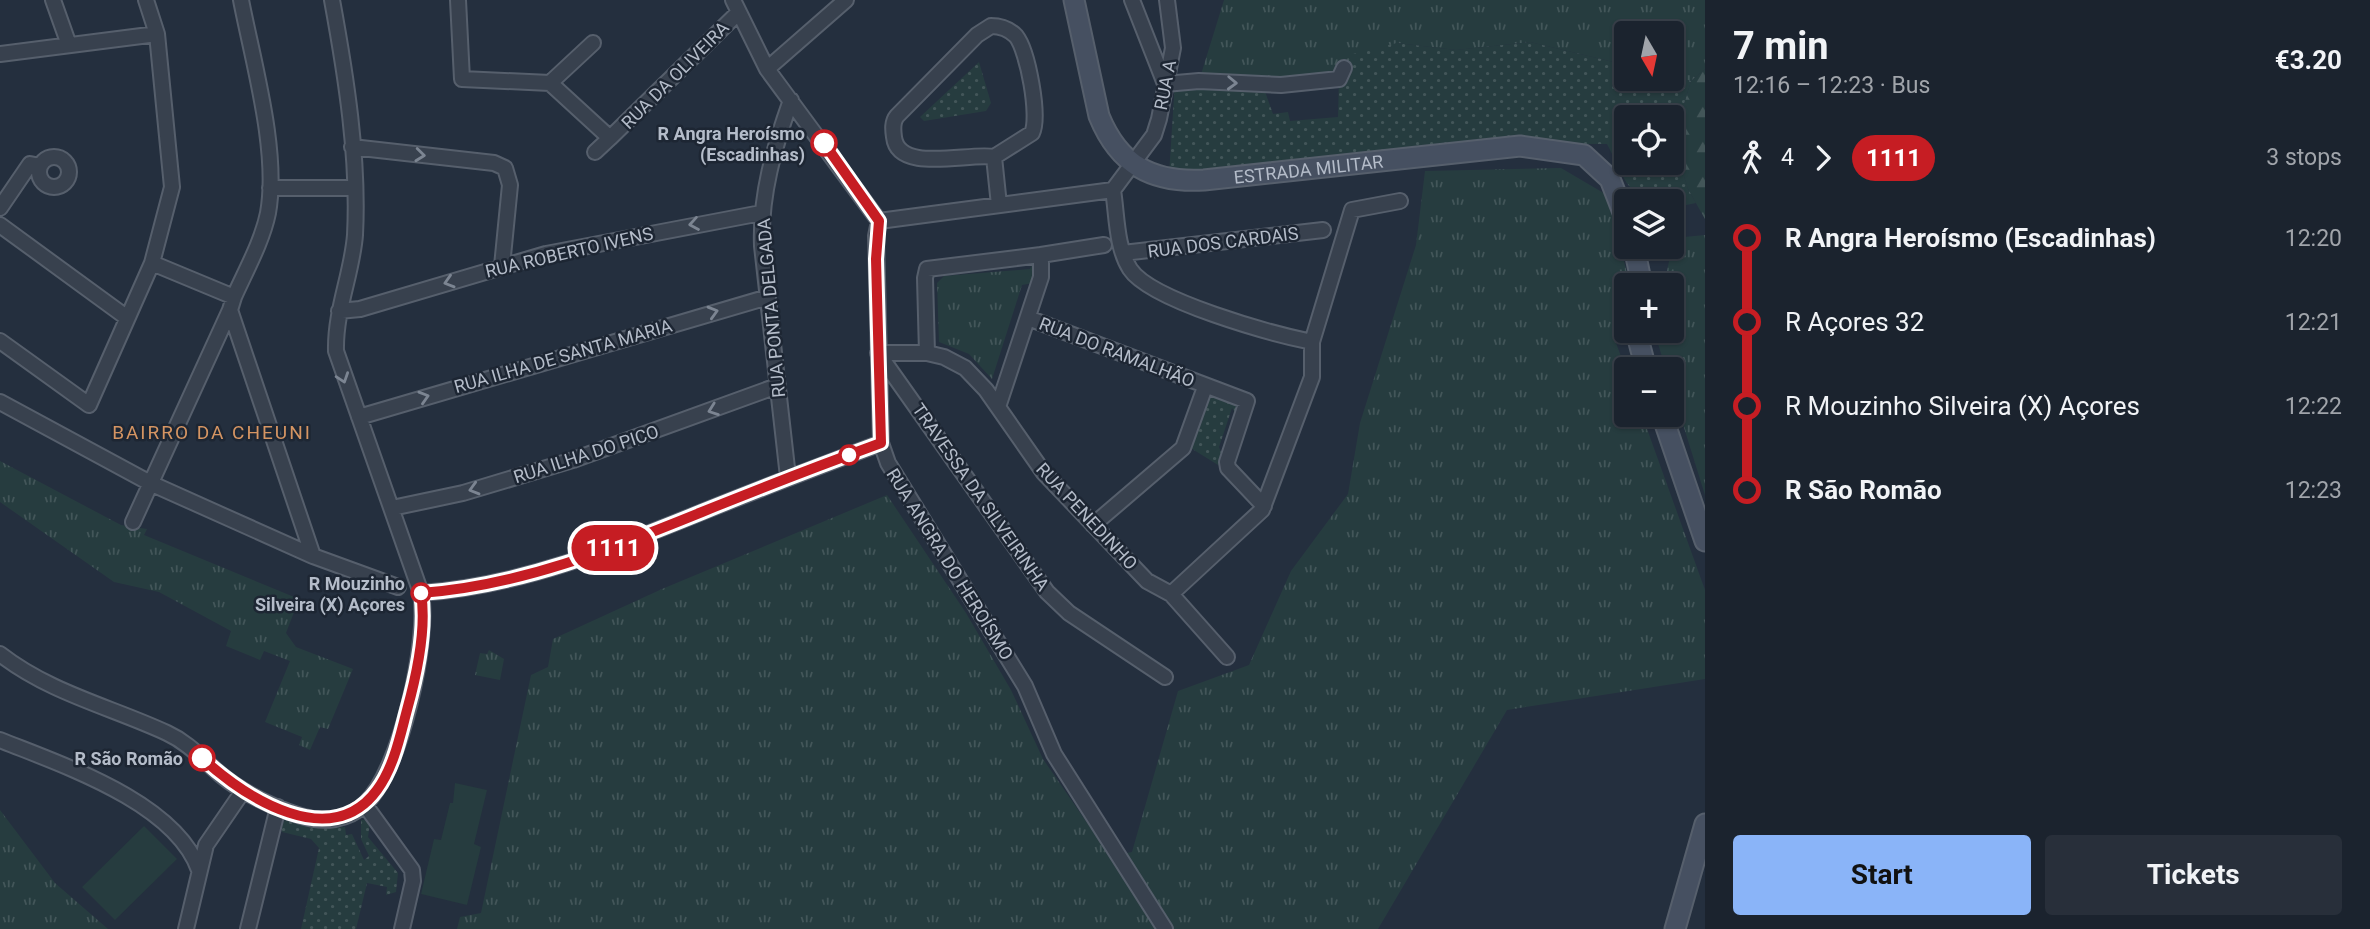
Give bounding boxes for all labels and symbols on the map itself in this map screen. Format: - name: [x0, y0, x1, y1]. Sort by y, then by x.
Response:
- street label: RUA DA OLIVEIRA: [617, 17, 733, 133]
- north arrow: [1614, 21, 1684, 91]
- street label: RUA A: [1150, 58, 1180, 112]
- one-way arrow: [1227, 76, 1238, 91]
- place label: R Angra Heroísmo (Escadinhas): [658, 123, 805, 166]
- marker: R Angra Heroísmo (Escadinhas): [811, 130, 837, 156]
- one-way arrow: [414, 147, 426, 162]
- street label: ESTRADA MILITAR: [1233, 150, 1384, 187]
- one-way arrow: [688, 216, 700, 231]
- street label: RUA PONTA DELGADA: [753, 217, 789, 399]
- street label: RUA ROBERTO IVENS: [483, 222, 655, 282]
- street label: RUA DOS CARDAIS: [1146, 222, 1300, 262]
- one-way arrow: [443, 274, 455, 289]
- one-way arrow: [707, 305, 719, 320]
- street label: RUA DO RAMALHÃO: [1036, 313, 1198, 391]
- street label: RUA ILHA DE SANTA MARIA: [452, 315, 675, 397]
- one-way arrow: [335, 371, 349, 383]
- one-way arrow: [417, 391, 430, 405]
- street label: TRAVESSA DA SILVEIRINHA: [908, 399, 1054, 595]
- one-way arrow: [708, 402, 720, 416]
- district label: BAIRRO DA CHEUNI: [112, 421, 312, 444]
- street label: RUA ILHA DO PICO: [511, 421, 661, 487]
- unlabelled marker: [839, 445, 859, 465]
- street label: RUA PENEDINHO: [1032, 458, 1142, 574]
- street label: RUA ANGRA DO HEROÍSMO: [882, 464, 1018, 664]
- one-way arrow: [468, 481, 480, 496]
- line badge: 1111: [564, 525, 662, 571]
- place label: R Mouzinho Silveira (X) Açores: [255, 573, 405, 616]
- marker: R Mouzinho Silveira (X) Açores: [411, 583, 431, 603]
- marker: R São Romão: [189, 745, 215, 771]
- place label: R São Romão: [75, 748, 183, 769]

